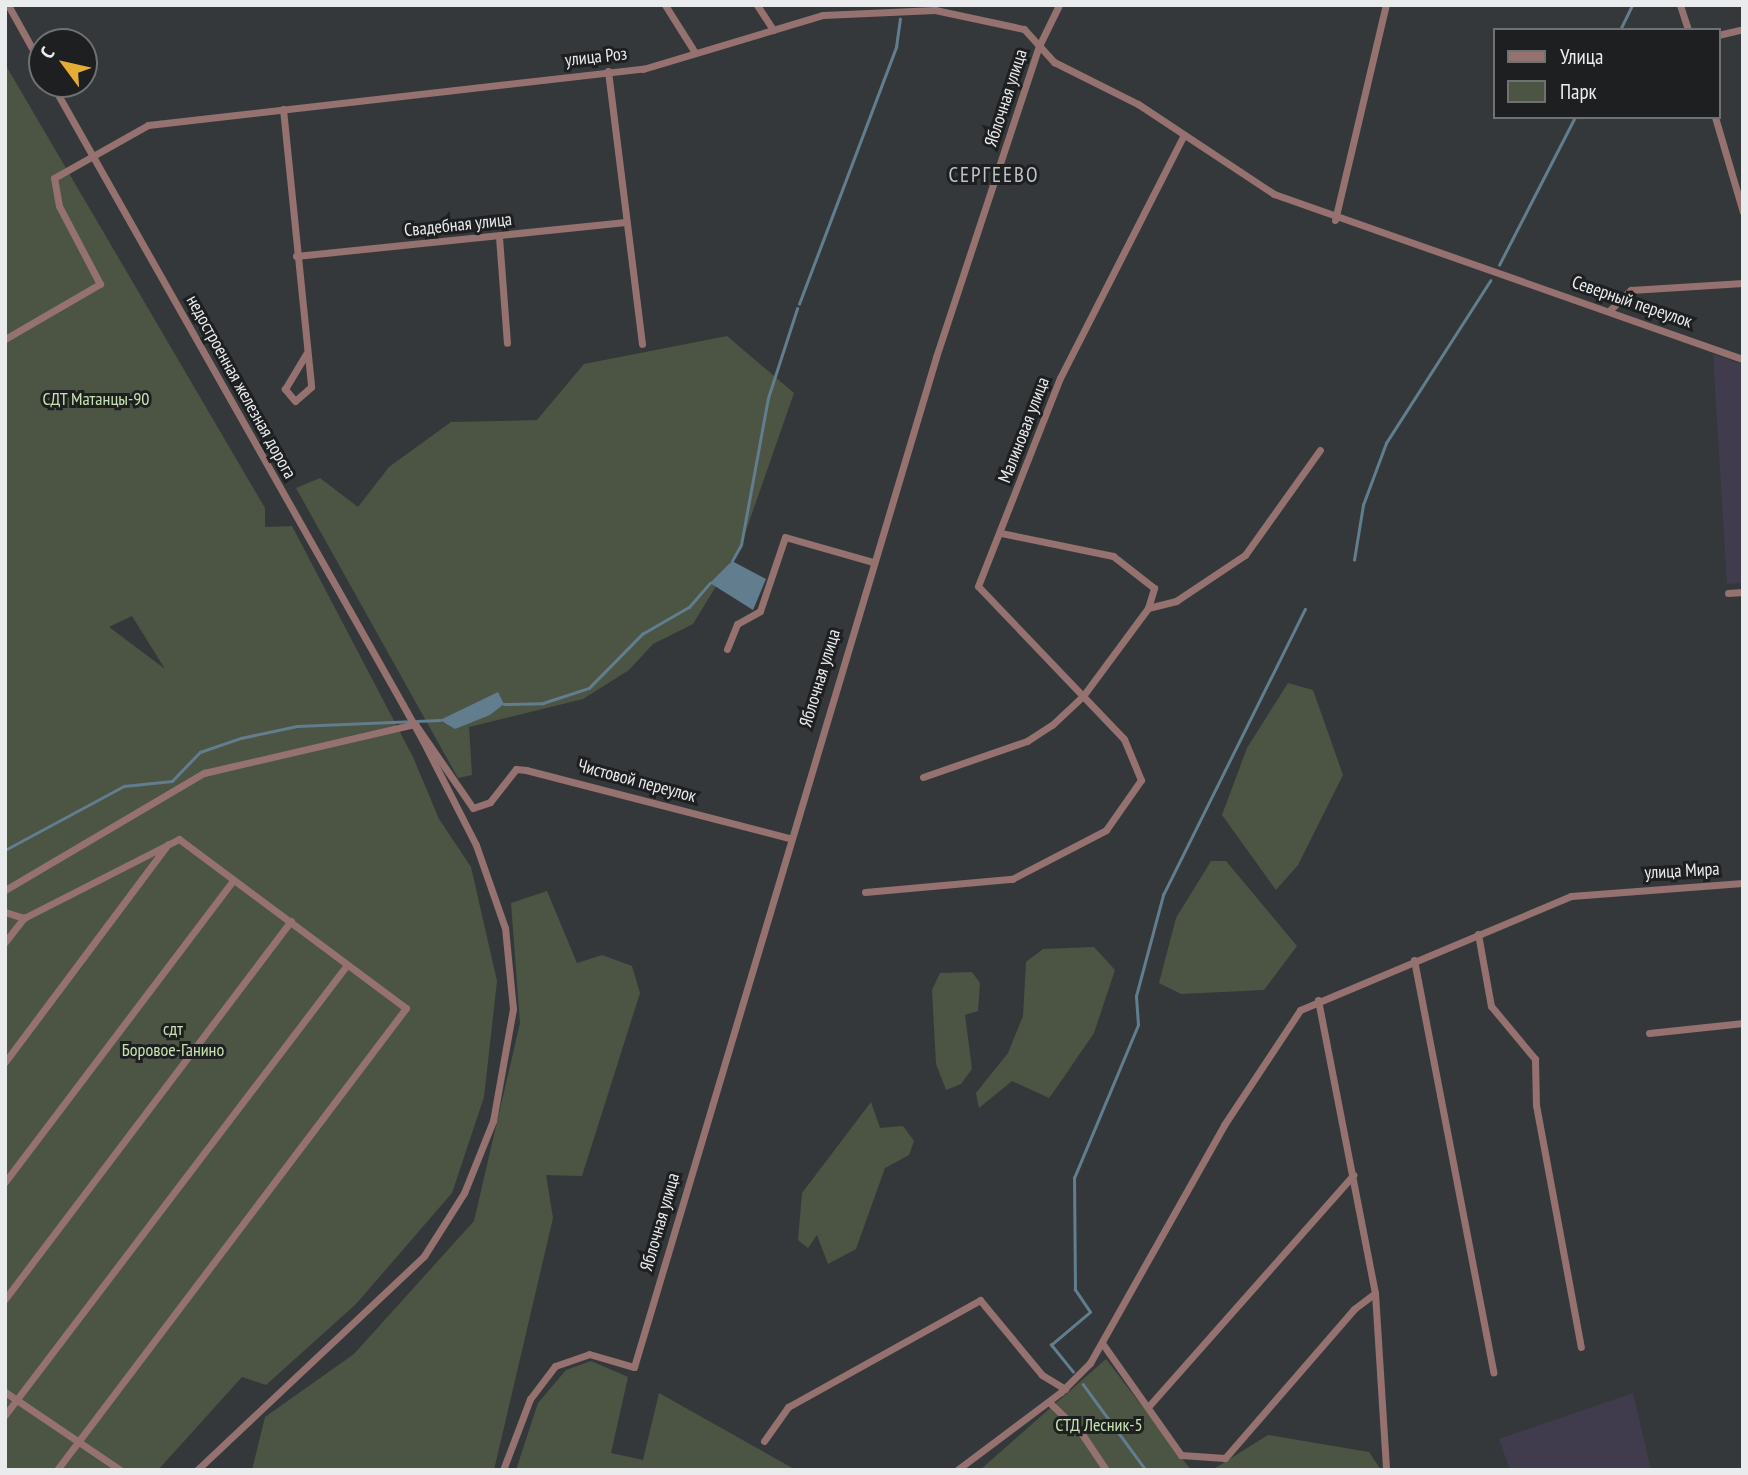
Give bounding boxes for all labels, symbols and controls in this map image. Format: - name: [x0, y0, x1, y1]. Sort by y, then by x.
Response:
- north arrow: [28, 28, 98, 98]
- legend: [1492, 28, 1720, 119]
- text: С: [35, 42, 59, 63]
- street label: улица Роз: [564, 43, 628, 71]
- text: Улица: [1560, 43, 1603, 70]
- street label: Яблочная улица: [980, 47, 1032, 149]
- text: Парк: [1560, 78, 1597, 105]
- district label: СЕРГЕЕВО: [949, 162, 1039, 188]
- street label: Свадебная улица: [403, 209, 513, 241]
- street label: Северный переулок: [1569, 271, 1695, 333]
- street label: недостроенная железная дорога: [181, 291, 301, 483]
- street label: Малиновая улица: [994, 374, 1054, 486]
- park label: СДТ Матанцы-90: [42, 388, 150, 410]
- street label: Яблочная улица: [795, 627, 845, 729]
- street label: Чистовой переулок: [575, 755, 699, 807]
- street label: улица Мира: [1644, 858, 1720, 884]
- park label: сдт Боровое-Ганино: [122, 1019, 224, 1062]
- street label: Яблочная улица: [636, 1170, 684, 1274]
- park label: СТД Лесник-5: [1055, 1414, 1143, 1436]

